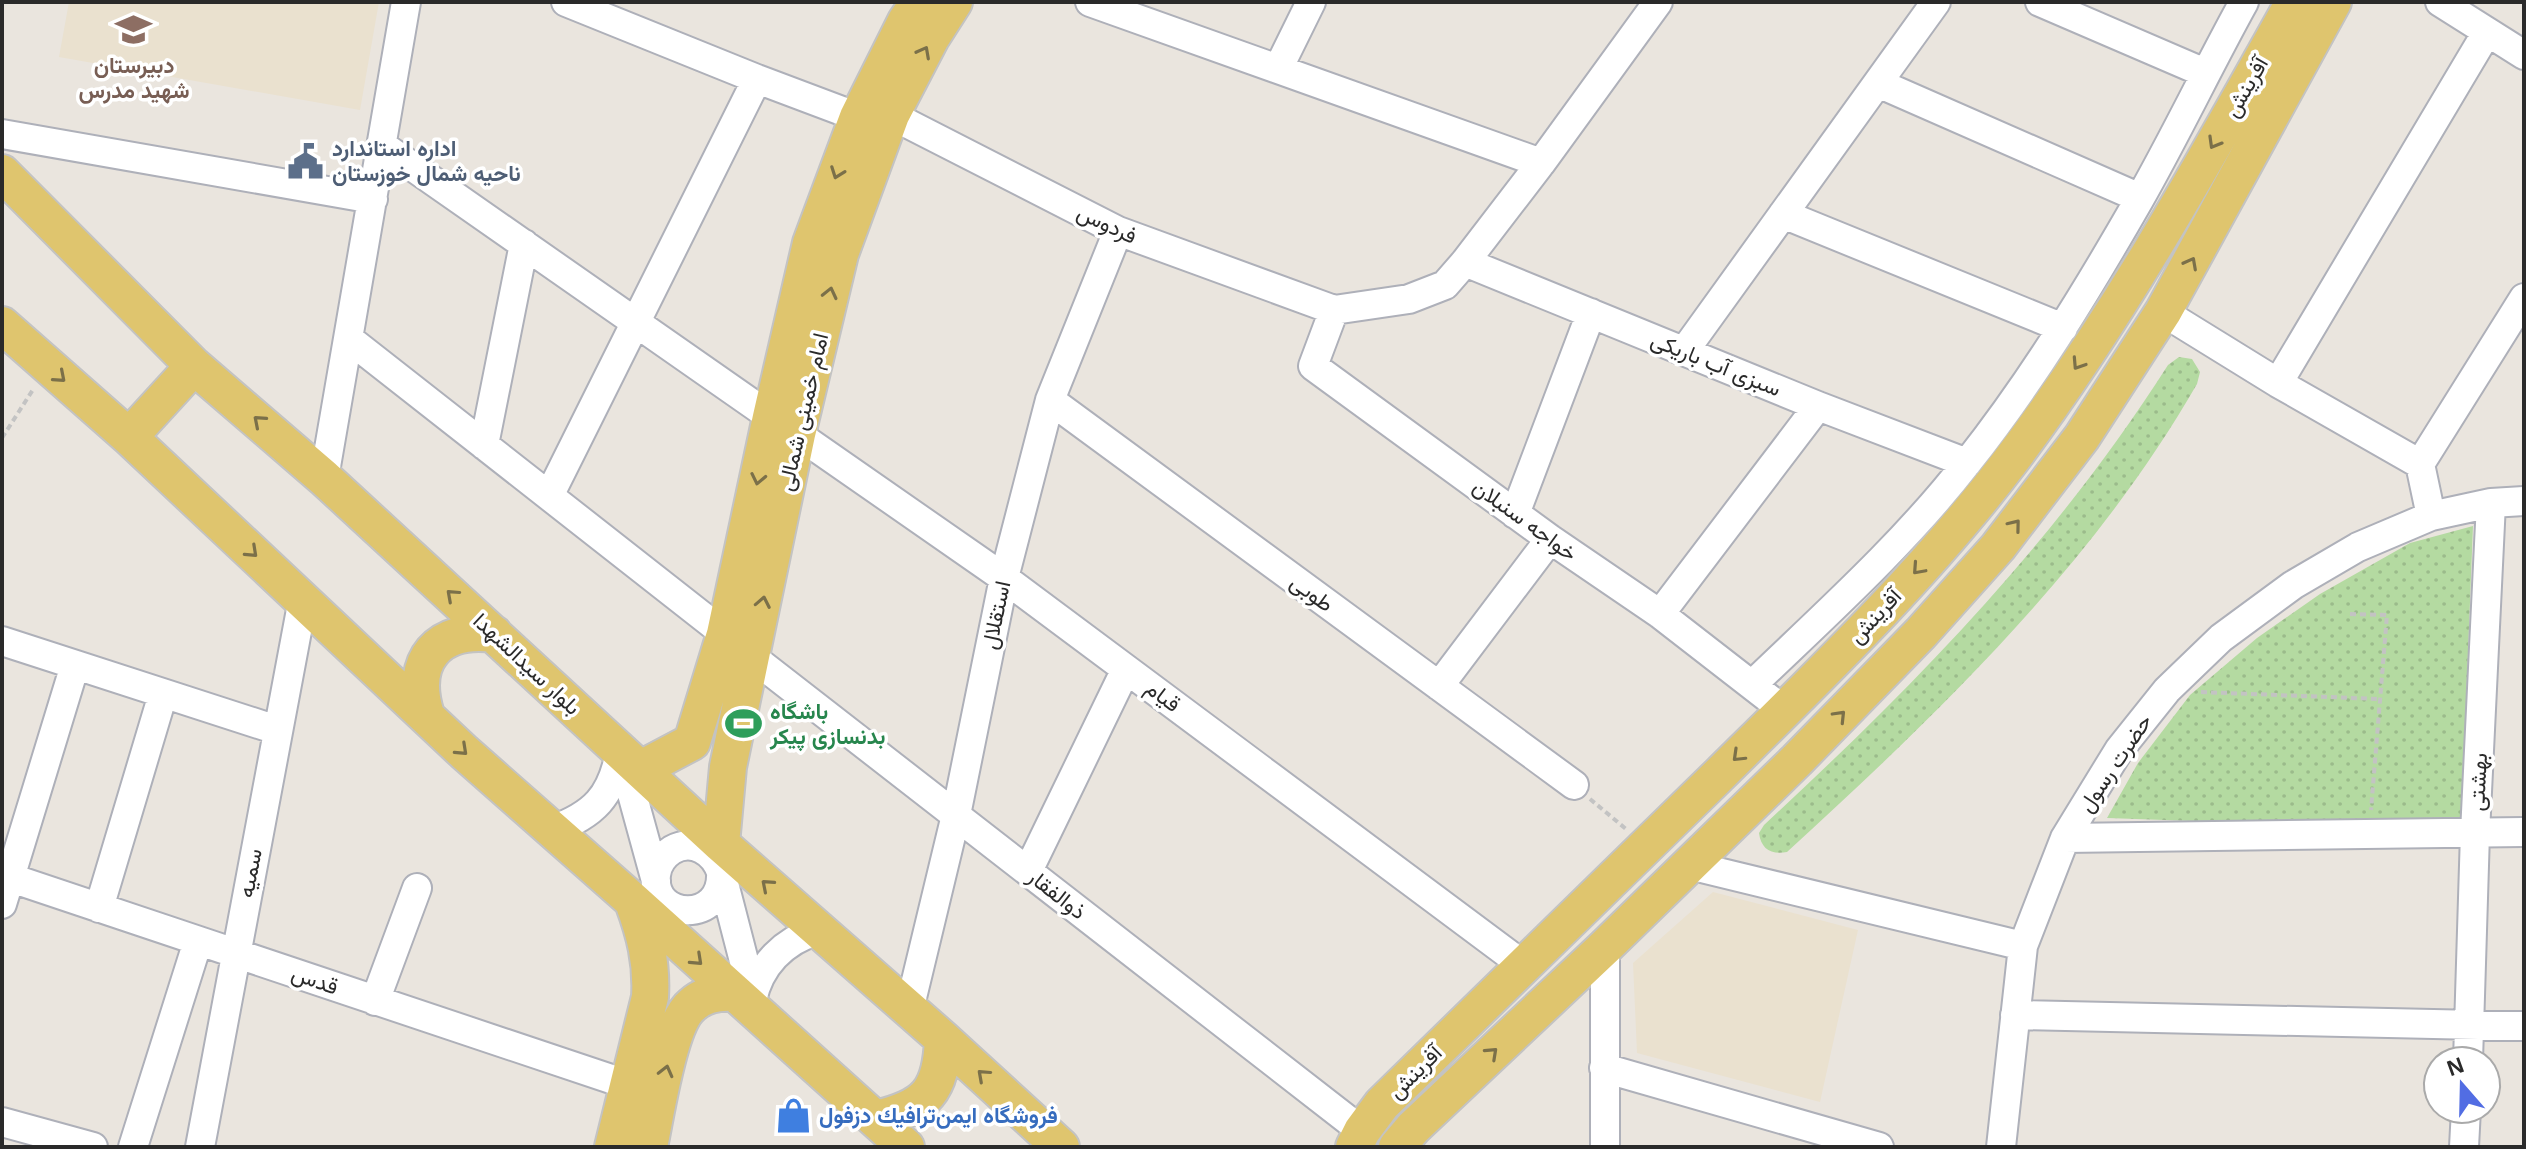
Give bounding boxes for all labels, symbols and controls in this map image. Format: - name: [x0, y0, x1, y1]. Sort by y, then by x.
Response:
- school or university icon: دبیرستان شهید مدرس: [115, 10, 153, 48]
- one-way arrow: [914, 45, 929, 60]
- street label: آفرینش: [2219, 51, 2275, 122]
- place label: دبیرستان شهید مدرس: [78, 53, 190, 104]
- one-way arrow: [2208, 134, 2224, 148]
- place label: اداره استاندارد ناحیه شمال خوزستان: [332, 136, 521, 187]
- public building icon: اداره استاندارد ناحیه شمال خوزستان: [287, 142, 325, 180]
- one-way arrow: [831, 165, 847, 179]
- street label: فردوس: [1073, 199, 1141, 250]
- one-way arrow: [2182, 256, 2197, 271]
- one-way arrow: [821, 287, 838, 301]
- street label: سبزی آب باریکی: [1647, 327, 1785, 402]
- street label: امام خمینی شمالی: [773, 331, 835, 494]
- one-way arrow: [2073, 356, 2088, 370]
- one-way arrow: [51, 367, 66, 381]
- one-way arrow: [253, 417, 268, 431]
- one-way arrow: [750, 471, 767, 485]
- street label: خواجه سنبلان: [1468, 474, 1582, 567]
- one-way arrow: [2006, 519, 2020, 534]
- one-way arrow: [243, 543, 258, 557]
- one-way arrow: [1914, 560, 1928, 575]
- street label: طوبی: [1285, 569, 1338, 618]
- street label: استقلال: [977, 579, 1015, 651]
- street label: آفرینش: [1844, 582, 1908, 649]
- one-way arrow: [447, 590, 461, 605]
- one-way arrow: [754, 596, 771, 609]
- street label: بلوار سیدالشهدا: [468, 608, 586, 721]
- street label: قیام: [1140, 675, 1185, 719]
- place label: باشگاه بدنسازی پیکر: [769, 699, 885, 752]
- sports icon: باشگاه بدنسازی پیکر: [725, 705, 763, 743]
- street label: حضرت رسول: [2073, 709, 2158, 817]
- one-way arrow: [1830, 711, 1845, 725]
- one-way arrow: [453, 740, 467, 755]
- one-way arrow: [1733, 747, 1747, 761]
- street label: بهشتی: [2464, 752, 2493, 812]
- street label: سمیه: [233, 846, 267, 900]
- street label: ذوالفقار: [1022, 863, 1091, 925]
- one-way arrow: [762, 880, 777, 894]
- one-way arrow: [688, 951, 703, 965]
- street label: قدس: [288, 960, 342, 1001]
- street label: آفرینش: [1383, 1039, 1449, 1105]
- north arrow: [2422, 1045, 2502, 1125]
- one-way arrow: [1483, 1048, 1497, 1063]
- text: N: [2444, 1052, 2467, 1081]
- one-way arrow: [656, 1064, 673, 1078]
- one-way arrow: [978, 1070, 992, 1085]
- shop icon: فروشگاه ايمن‌ترافيك دزفول: [774, 1096, 812, 1134]
- place label: فروشگاه ايمن‌ترافيك دزفول: [819, 1103, 1058, 1129]

